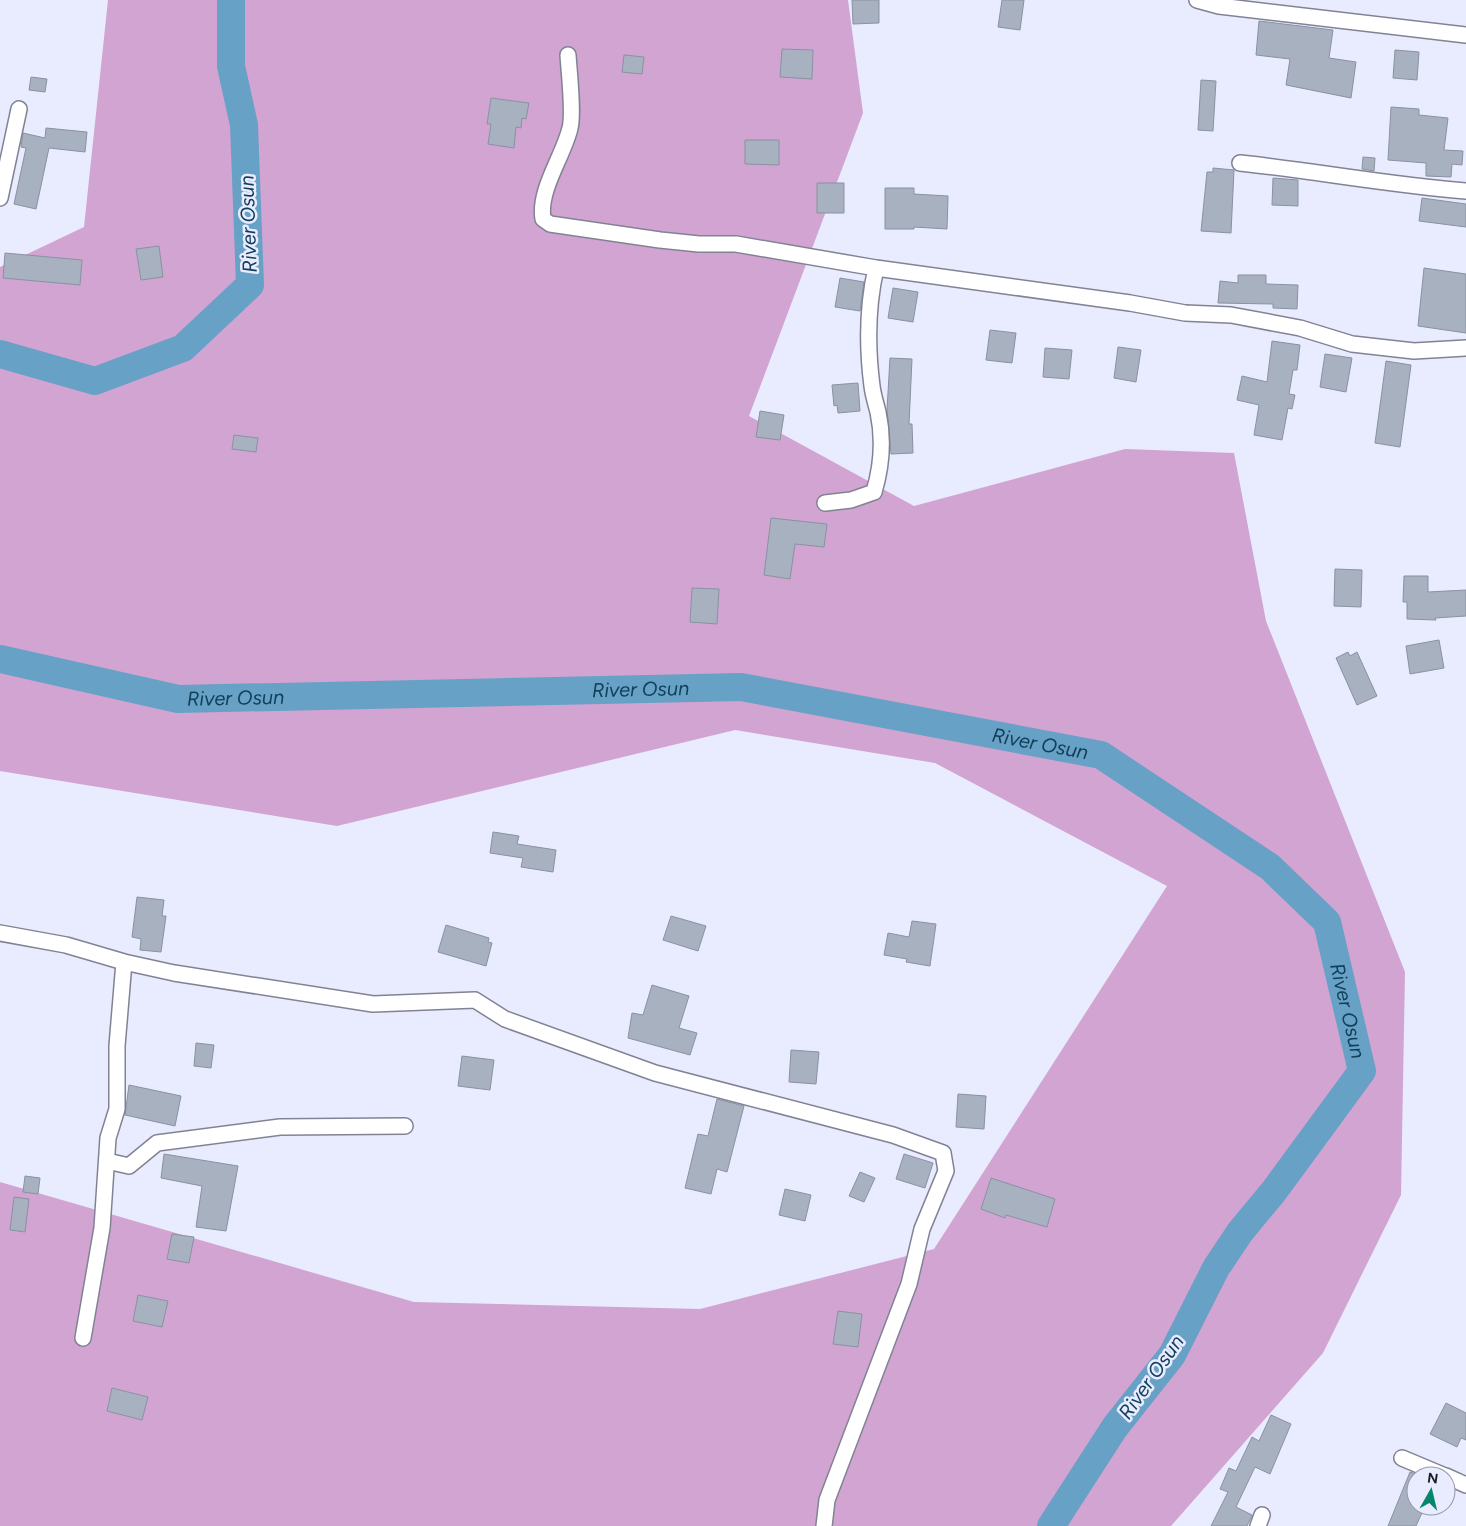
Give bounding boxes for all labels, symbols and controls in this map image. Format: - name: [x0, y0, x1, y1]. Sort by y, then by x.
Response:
- water label: River Osun: [234, 175, 262, 273]
- water label: River Osun: [592, 676, 689, 702]
- water label: River Osun: [187, 685, 284, 711]
- water label: River Osun: [990, 723, 1090, 764]
- water label: River Osun: [1325, 961, 1371, 1061]
- water label: River Osun: [1113, 1330, 1189, 1424]
- north arrow: [1406, 1466, 1456, 1516]
- text: N: [1426, 1469, 1439, 1488]

